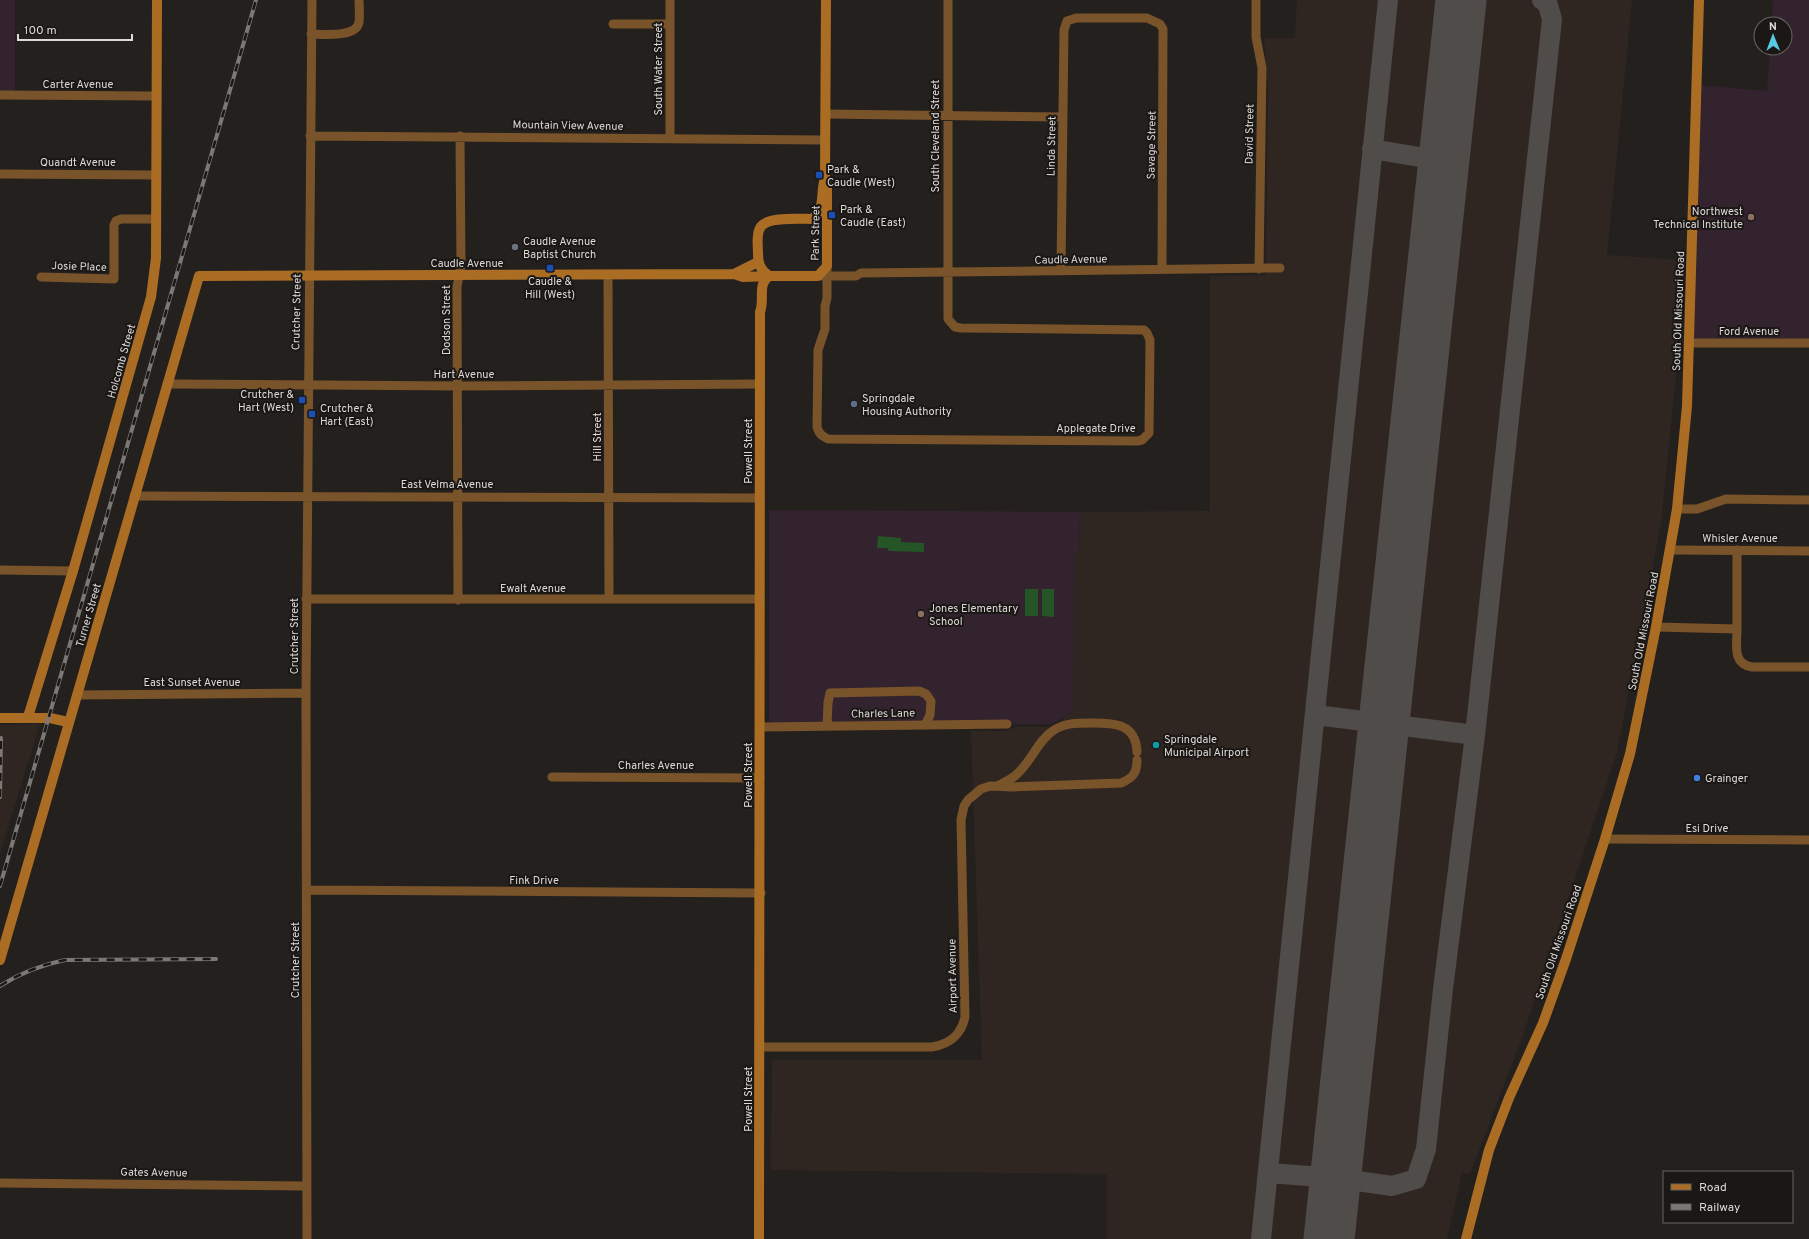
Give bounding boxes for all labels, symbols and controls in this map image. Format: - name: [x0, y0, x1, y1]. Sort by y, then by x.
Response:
- scale bar: [18, 16, 132, 42]
- north arrow: [1753, 16, 1793, 56]
- text: N: [1769, 20, 1777, 34]
- street label: South Water Street: [652, 22, 666, 116]
- text: 100 m: [24, 23, 57, 39]
- street label: Carter Avenue: [43, 78, 113, 92]
- street label: South Cleveland Street: [929, 80, 943, 192]
- street label: David Street: [1242, 104, 1258, 164]
- street label: Savage Street: [1144, 111, 1160, 179]
- street label: Linda Street: [1044, 116, 1060, 176]
- street label: Mountain View Avenue: [512, 118, 624, 134]
- street label: Quandt Avenue: [40, 156, 116, 170]
- place label: Park & Caudle (West): [827, 163, 895, 190]
- marker: Park & Caudle (West): [814, 170, 824, 180]
- place label: Park & Caudle (East): [840, 203, 906, 230]
- street label: Park Street: [809, 205, 823, 261]
- place label: Northwest Technical Institute: [1653, 205, 1743, 232]
- marker: Park & Caudle (East): [827, 210, 837, 220]
- marker: Northwest Technical Institute: [1746, 212, 1756, 222]
- place label: Caudle Avenue Baptist Church: [523, 235, 596, 262]
- marker: Caudle Avenue Baptist Church: [510, 242, 520, 252]
- street label: South Old Missouri Road: [1670, 251, 1688, 371]
- street label: Caudle Avenue: [1034, 252, 1108, 268]
- street label: Caudle Avenue: [431, 257, 504, 271]
- street label: Josie Place: [51, 259, 107, 275]
- marker: Caudle & Hill (West): [545, 263, 555, 273]
- street label: Crutcher Street: [289, 274, 305, 350]
- place label: Caudle & Hill (West): [525, 275, 575, 302]
- street label: Dodson Street: [440, 285, 454, 355]
- street label: Holcomb Street: [105, 322, 139, 400]
- street label: Ford Avenue: [1719, 325, 1779, 339]
- street label: Hart Avenue: [434, 368, 494, 382]
- place label: Crutcher & Hart (West): [238, 388, 295, 415]
- place label: Springdale Housing Authority: [862, 392, 952, 419]
- marker: Crutcher & Hart (West): [297, 395, 307, 405]
- marker: Springdale Housing Authority: [849, 399, 859, 409]
- place label: Crutcher & Hart (East): [320, 402, 374, 429]
- marker: Crutcher & Hart (East): [307, 409, 317, 419]
- street label: Hill Street: [591, 412, 605, 462]
- street label: Powell Street: [742, 418, 756, 484]
- street label: Applegate Drive: [1056, 422, 1136, 436]
- street label: East Velma Avenue: [401, 478, 493, 492]
- street label: Whisler Avenue: [1702, 532, 1778, 546]
- street label: South Old Missouri Road: [1626, 571, 1662, 692]
- street label: Turner Street: [73, 582, 105, 649]
- street label: Ewalt Avenue: [500, 582, 566, 596]
- street label: Crutcher Street: [288, 598, 302, 674]
- place label: Jones Elementary School: [929, 602, 1018, 629]
- marker: Jones Elementary School: [916, 609, 926, 619]
- street label: East Sunset Avenue: [143, 676, 241, 690]
- street label: Charles Lane: [851, 706, 915, 722]
- place label: Springdale Municipal Airport: [1164, 733, 1249, 760]
- marker: Springdale Municipal Airport: [1151, 740, 1161, 750]
- street label: Powell Street: [742, 742, 756, 808]
- street label: Charles Avenue: [618, 759, 694, 773]
- place label: Grainger: [1705, 772, 1749, 786]
- marker: Grainger: [1692, 773, 1702, 783]
- street label: Esi Drive: [1686, 822, 1729, 836]
- street label: Fink Drive: [509, 874, 559, 888]
- street label: South Old Missouri Road: [1533, 883, 1585, 1002]
- street label: Crutcher Street: [289, 922, 303, 998]
- street label: Airport Avenue: [945, 939, 961, 1013]
- street label: Powell Street: [742, 1066, 756, 1132]
- street label: Gates Avenue: [120, 1165, 188, 1181]
- legend: [1663, 1171, 1793, 1223]
- text: Road: [1699, 1180, 1727, 1196]
- text: Railway: [1699, 1200, 1740, 1216]

